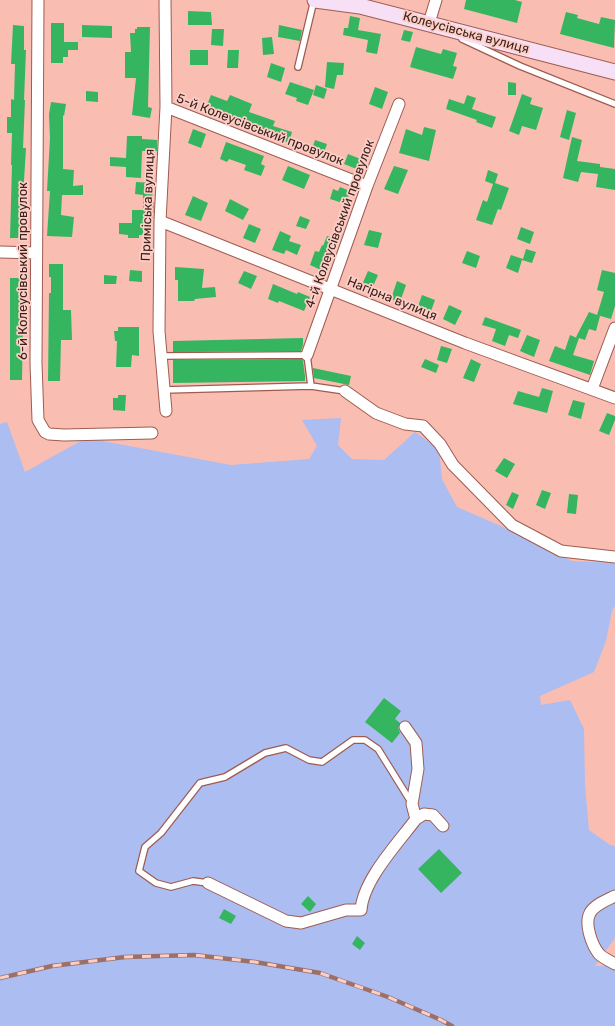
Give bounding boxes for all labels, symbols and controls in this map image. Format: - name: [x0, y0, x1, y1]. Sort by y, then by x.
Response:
- street label: Колеусівська вулиця: [401, 9, 531, 57]
- street label: 5-й Колеусівський провулок: [174, 91, 346, 169]
- street label: 4-й Колеусівський провулок: [302, 138, 378, 310]
- street label: Приміська вулиця: [138, 148, 158, 262]
- street label: 6-й Колеусівський провулок: [15, 182, 31, 360]
- street label: Нагірна вулиця: [345, 274, 439, 324]

